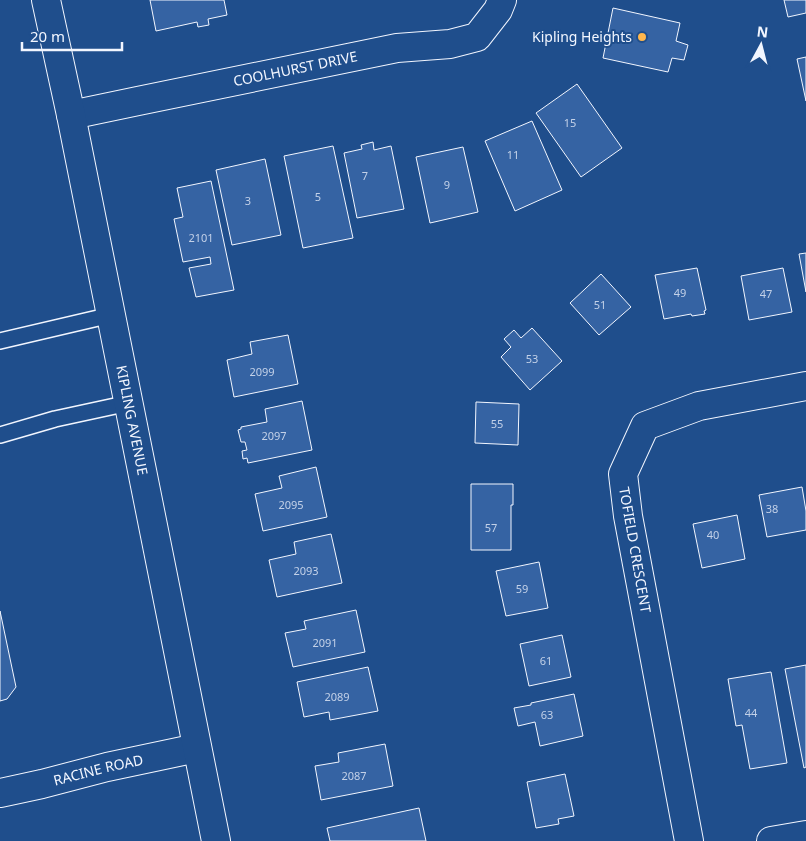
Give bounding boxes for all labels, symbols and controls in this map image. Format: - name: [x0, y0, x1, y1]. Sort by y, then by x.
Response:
- scale bar: [22, 20, 122, 52]
- north arrow: [736, 20, 786, 70]
- text: N: [756, 21, 769, 42]
- text: 20 m: [30, 26, 65, 46]
- place label: Kipling Heights: [532, 27, 632, 46]
- marker: Kipling Heights: [636, 31, 648, 43]
- street label: COOLHURST DRIVE: [231, 46, 359, 90]
- house number: 15: [564, 115, 576, 130]
- house number: 11: [507, 147, 519, 162]
- house number: 7: [362, 168, 368, 183]
- house number: 9: [444, 177, 450, 192]
- house number: 5: [315, 189, 321, 204]
- house number: 3: [245, 193, 251, 208]
- house number: 2101: [188, 230, 214, 245]
- house number: 49: [674, 285, 686, 300]
- house number: 47: [760, 286, 772, 301]
- house number: 51: [594, 297, 606, 312]
- house number: 53: [526, 351, 538, 366]
- street label: KIPLING AVENUE: [112, 364, 153, 477]
- house number: 2099: [249, 364, 275, 379]
- house number: 55: [491, 416, 503, 431]
- house number: 2097: [261, 428, 287, 443]
- street label: TOFIELD CRESCENT: [615, 485, 656, 615]
- house number: 2095: [278, 497, 304, 512]
- house number: 38: [766, 501, 778, 516]
- house number: 57: [485, 520, 497, 535]
- house number: 40: [707, 527, 719, 542]
- house number: 2093: [293, 563, 319, 578]
- house number: 59: [516, 581, 528, 596]
- house number: 2091: [312, 635, 338, 650]
- house number: 61: [540, 653, 552, 668]
- house number: 2089: [324, 689, 350, 704]
- house number: 44: [745, 705, 758, 720]
- house number: 63: [541, 707, 553, 722]
- street label: RACINE ROAD: [51, 750, 145, 790]
- house number: 2087: [341, 768, 367, 783]

